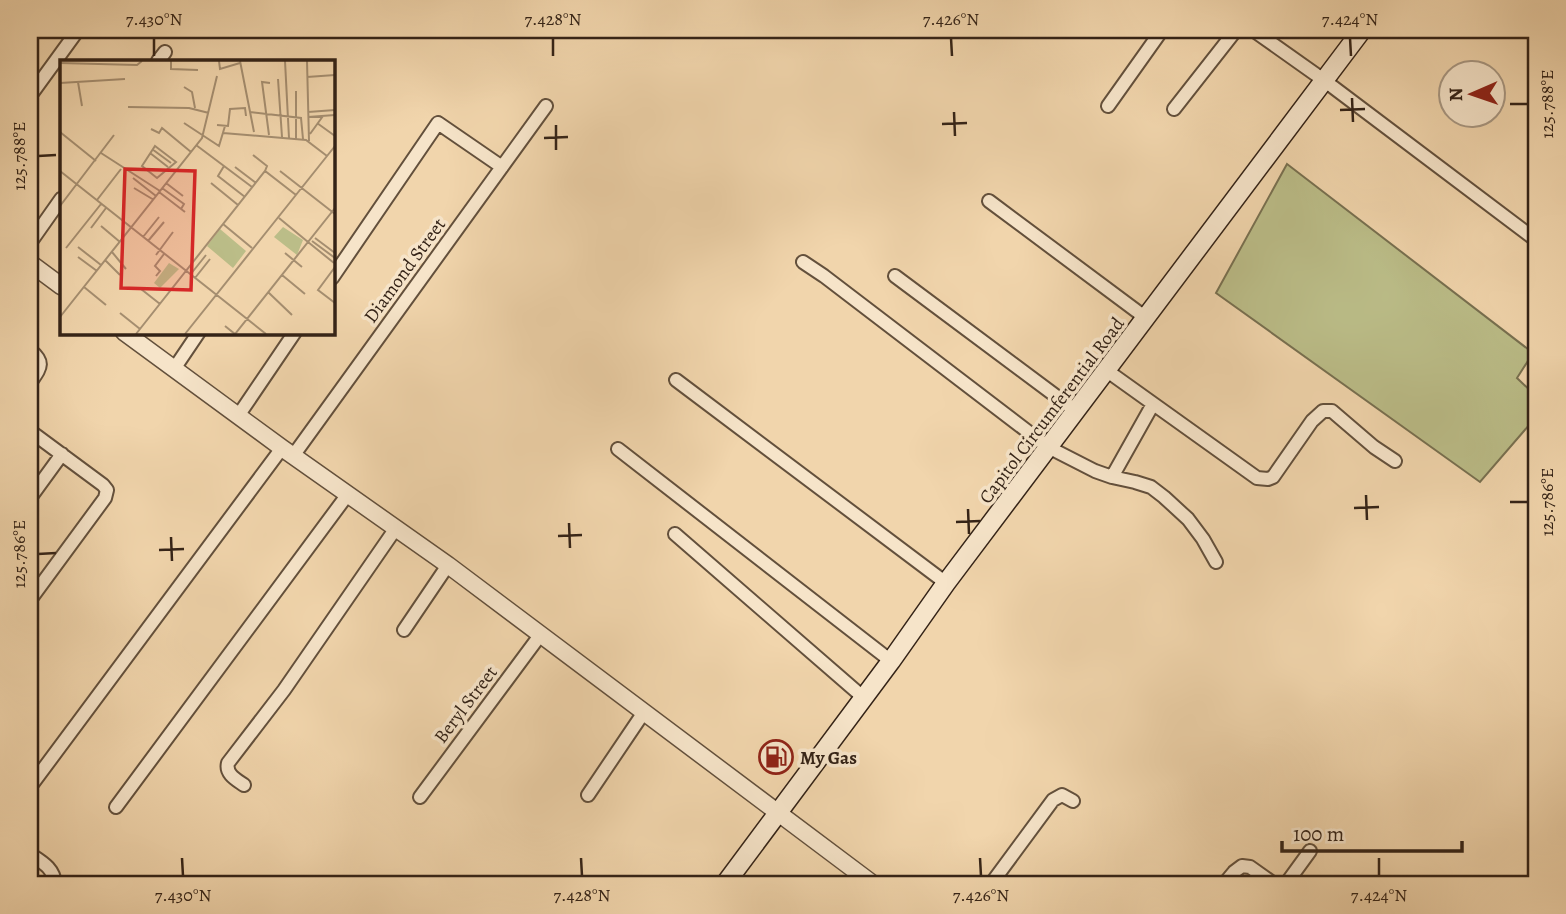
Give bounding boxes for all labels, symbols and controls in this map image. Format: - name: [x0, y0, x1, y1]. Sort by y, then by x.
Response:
- text: 7.430°N: [126, 7, 182, 31]
- text: 7.428°N: [525, 7, 581, 31]
- text: 7.426°N: [923, 7, 979, 31]
- text: 7.424°N: [1322, 7, 1378, 31]
- inset map: [60, 60, 334, 334]
- north arrow: [1436, 60, 1506, 130]
- text: 125.788°E: [1535, 69, 1559, 139]
- text: N: [1443, 87, 1469, 102]
- text: 125.788°E: [7, 121, 31, 191]
- street label: Diamond Street: [358, 213, 452, 328]
- street label: Capitol Circumferential Road: [973, 311, 1131, 509]
- text: 125.786°E: [1535, 468, 1559, 536]
- text: 125.786°E: [7, 520, 31, 588]
- street label: Beryl Street: [428, 661, 504, 749]
- fuel station icon: My Gas: [757, 738, 795, 776]
- place label: My Gas: [800, 745, 857, 771]
- scale bar: [1282, 809, 1463, 853]
- text: 100 m: [1293, 820, 1344, 848]
- text: 7.430°N: [155, 883, 211, 907]
- text: 7.428°N: [554, 883, 610, 907]
- text: 7.426°N: [953, 883, 1009, 907]
- text: 7.424°N: [1351, 883, 1407, 907]

